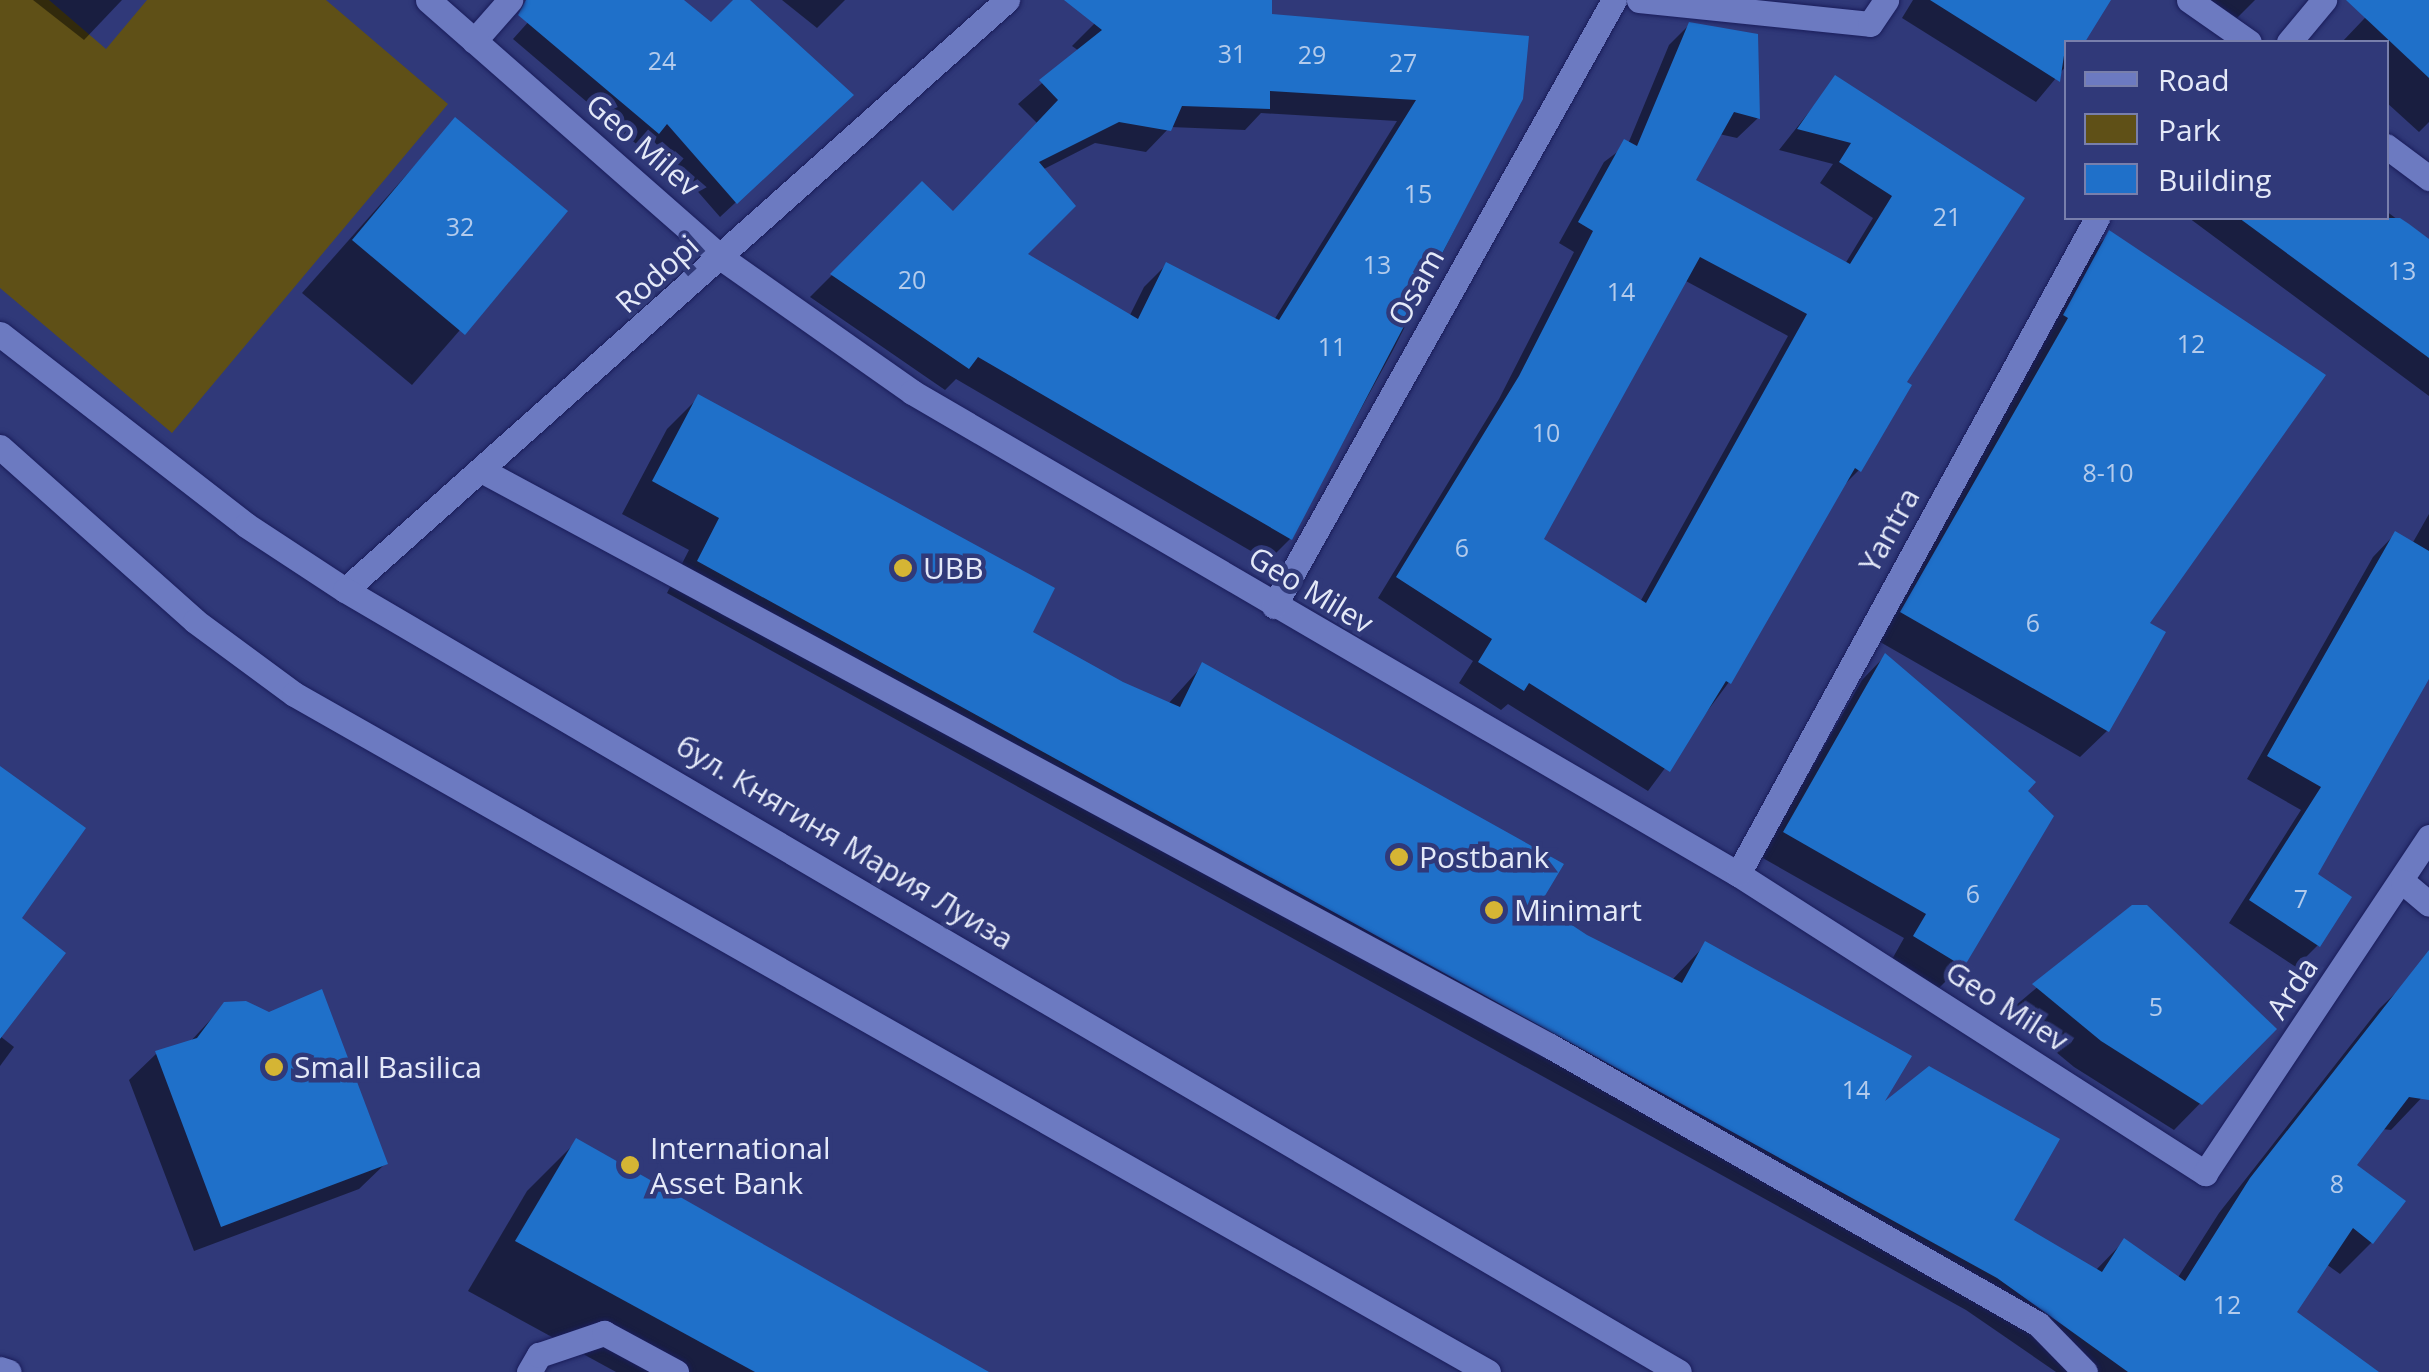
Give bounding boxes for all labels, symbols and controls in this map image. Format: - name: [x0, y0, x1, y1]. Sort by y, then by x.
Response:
- house number: 31: [1218, 38, 1246, 68]
- house number: 29: [1298, 39, 1326, 69]
- legend: [2064, 40, 2389, 220]
- house number: 24: [648, 45, 676, 75]
- house number: 27: [1389, 47, 1417, 77]
- text: Road: [2158, 59, 2230, 100]
- street label: Geo Milev: [579, 86, 707, 204]
- text: Park: [2158, 109, 2221, 150]
- text: Building: [2158, 159, 2272, 200]
- house number: 15: [1404, 178, 1432, 208]
- house number: 21: [1933, 201, 1961, 231]
- house number: 32: [446, 211, 474, 241]
- street label: Rodopi: [608, 228, 706, 320]
- street label: Osam: [1380, 242, 1452, 332]
- house number: 13: [1363, 249, 1391, 279]
- house number: 13: [2388, 255, 2416, 285]
- house number: 20: [898, 264, 926, 294]
- house number: 14: [1607, 276, 1635, 306]
- house number: 12: [2177, 328, 2205, 358]
- house number: 11: [1318, 331, 1346, 361]
- house number: 10: [1532, 417, 1560, 447]
- house number: 8-10: [2083, 457, 2133, 487]
- street label: Yantra: [1851, 481, 1927, 579]
- house number: 6: [1455, 532, 1469, 562]
- street label: Geo Milev: [1242, 539, 1380, 641]
- place label: UBB: [923, 550, 984, 586]
- marker: UBB: [892, 557, 914, 579]
- house number: 6: [2026, 607, 2040, 637]
- street label: бул. Княгиня Мария Луиза: [670, 727, 1020, 957]
- place label: Postbank: [1419, 839, 1549, 875]
- marker: Postbank: [1388, 846, 1410, 868]
- house number: 6: [1966, 878, 1980, 908]
- house number: 7: [2294, 883, 2308, 913]
- place label: Minimart: [1514, 892, 1642, 928]
- marker: Minimart: [1483, 899, 1505, 921]
- street label: Arda: [2259, 950, 2325, 1026]
- street label: Geo Milev: [1939, 953, 2075, 1059]
- house number: 5: [2149, 991, 2163, 1021]
- place label: Small Basilica: [294, 1049, 482, 1085]
- marker: Small Basilica: [263, 1056, 285, 1078]
- house number: 14: [1842, 1074, 1870, 1104]
- place label: International Asset Bank: [650, 1130, 831, 1200]
- marker: International Asset Bank: [619, 1154, 641, 1176]
- house number: 8: [2330, 1168, 2344, 1198]
- house number: 12: [2213, 1289, 2241, 1319]

